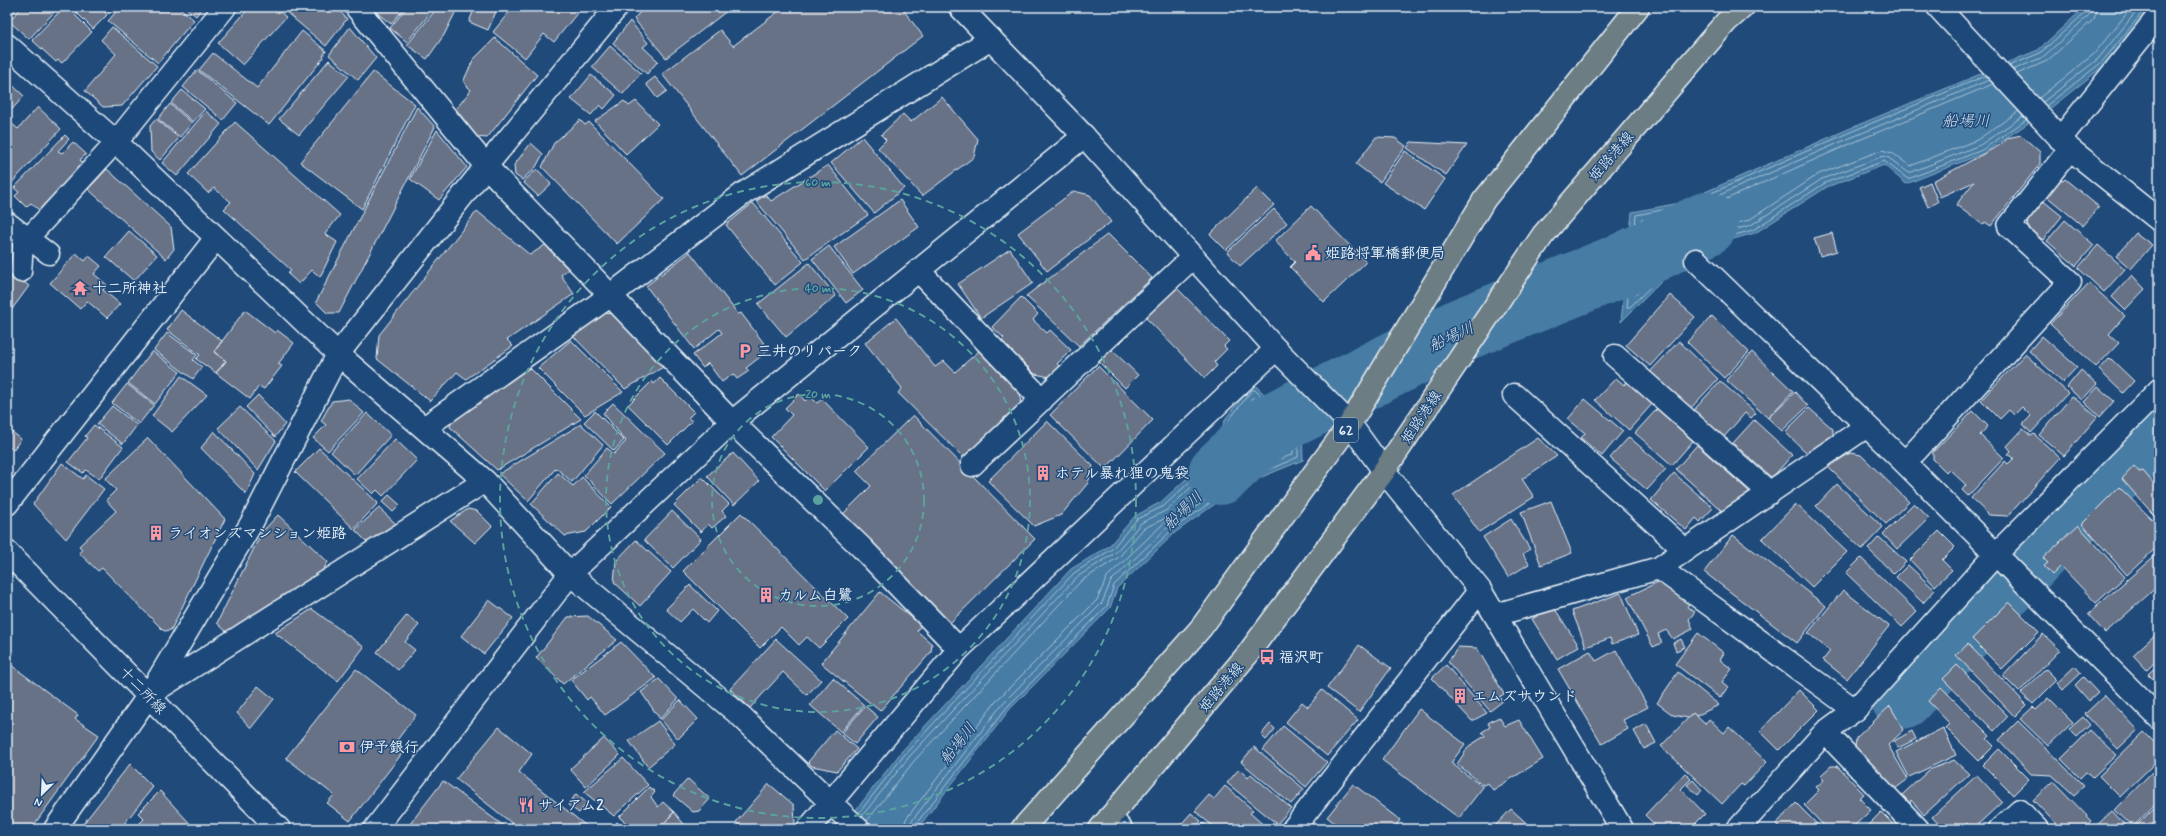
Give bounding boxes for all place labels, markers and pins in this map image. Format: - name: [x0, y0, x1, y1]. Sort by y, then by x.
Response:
- public building icon: 姫路将軍橋郵便局: [1304, 244, 1322, 262]
- place label: 姫路将軍橋郵便局: [1325, 244, 1445, 264]
- temple icon: 十二所神社: [71, 279, 89, 297]
- place label: 十二所神社: [92, 279, 167, 299]
- parking icon: 三井のリパーク: [736, 342, 754, 360]
- place label: 三井のリパーク: [757, 342, 862, 362]
- building icon: ホテル暴れ狸の鬼袋: [1034, 464, 1052, 482]
- place label: ホテル暴れ狸の鬼袋: [1055, 464, 1189, 484]
- centre of rings: [811, 493, 825, 507]
- building icon: ライオンズマンション姫路: [147, 524, 165, 542]
- place label: ライオンズマンション姫路: [168, 524, 346, 544]
- building icon: カルム白鷺: [757, 586, 775, 604]
- place label: カルム白鷺: [778, 586, 853, 606]
- bus stop icon: 福沢町: [1258, 648, 1276, 666]
- place label: 福沢町: [1279, 648, 1324, 668]
- building icon: エムズサウンド: [1451, 687, 1469, 705]
- place label: エムズサウンド: [1472, 687, 1577, 707]
- bank icon: 伊予銀行: [338, 738, 356, 756]
- place label: 伊予銀行: [359, 738, 419, 758]
- restaurant icon: サイアム2: [517, 796, 535, 814]
- place label: サイアム2: [538, 796, 604, 816]

